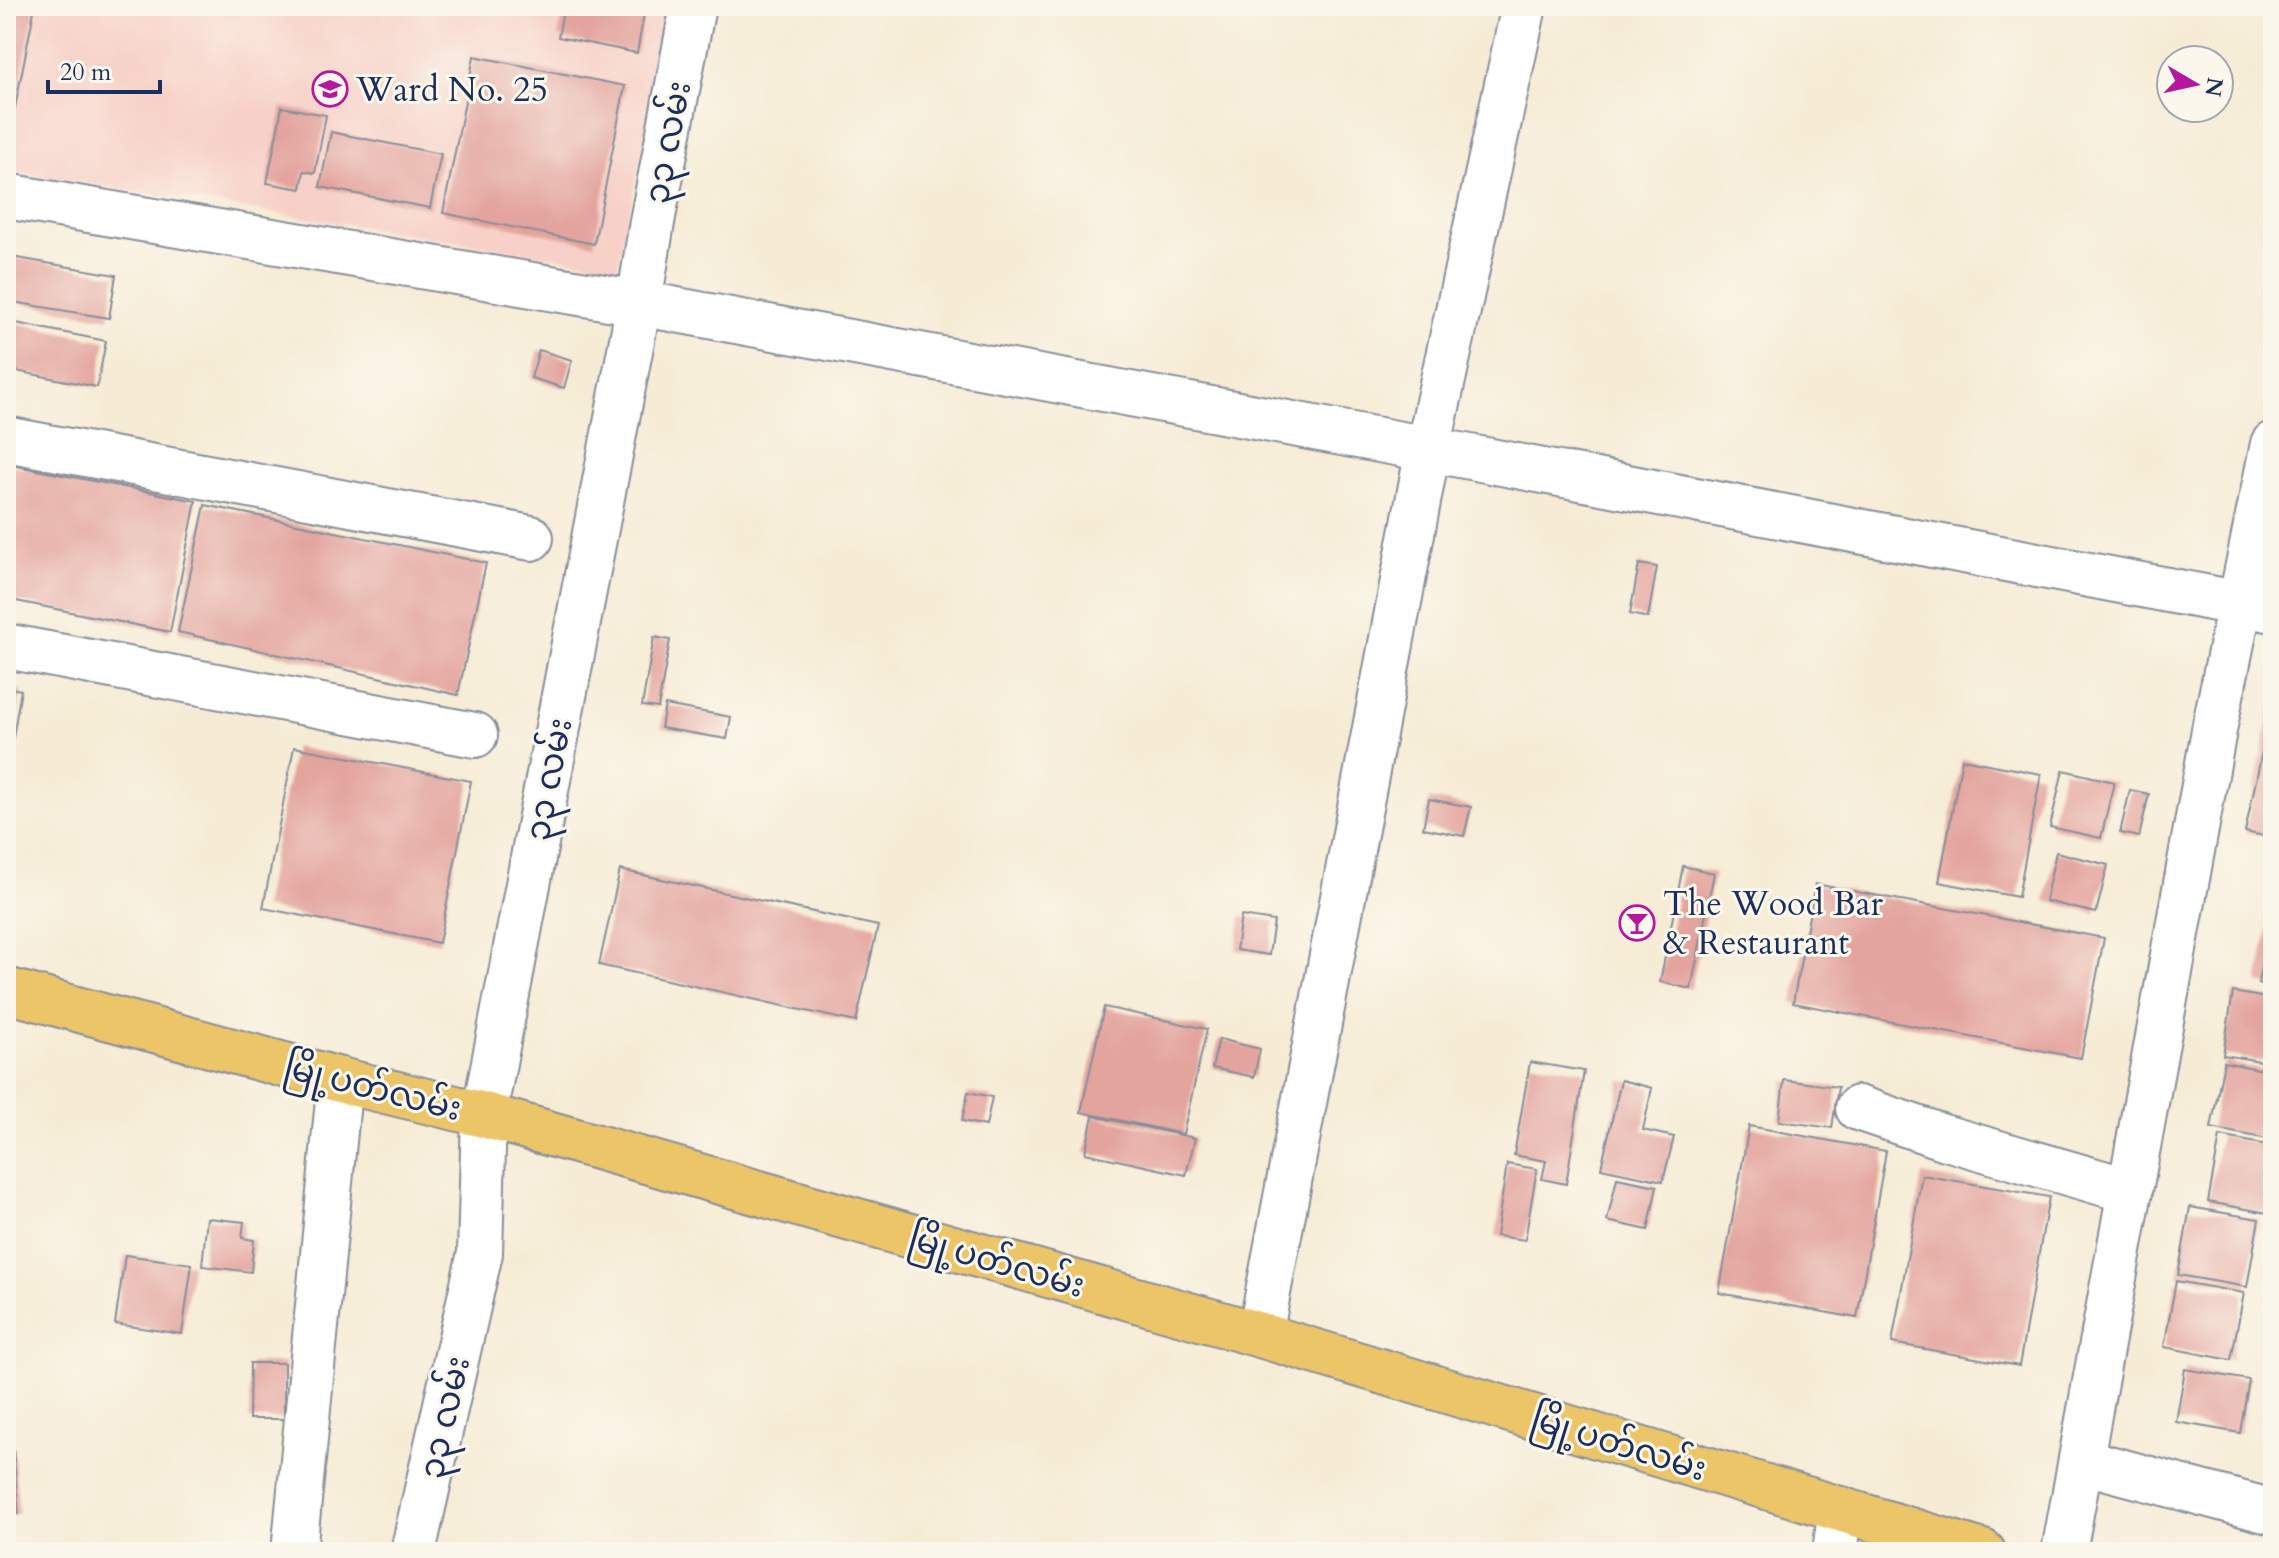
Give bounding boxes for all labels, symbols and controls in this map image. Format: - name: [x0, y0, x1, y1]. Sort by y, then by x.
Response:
- scale bar: [48, 44, 160, 94]
- north arrow: [2155, 44, 2235, 124]
- text: 20 m: [60, 56, 112, 89]
- place label: Ward No. 25: [355, 67, 548, 113]
- school or university icon: Ward No. 25: [311, 70, 349, 108]
- text: N: [2197, 75, 2230, 99]
- street label: ၃၃ လမ်း: [632, 76, 706, 208]
- street label: ၃၃ လမ်း: [513, 713, 587, 845]
- place label: The Wood Bar & Restaurant: [1663, 881, 1884, 966]
- bar icon: The Wood Bar & Restaurant: [1618, 904, 1656, 942]
- street label: မြို့ပတ်လမ်း: [278, 1042, 467, 1136]
- street label: မြို့ပတ်လမ်း: [902, 1213, 1091, 1313]
- street label: ၃၃ လမ်း: [407, 1351, 485, 1484]
- street label: မြို့ပတ်လမ်း: [1524, 1394, 1713, 1496]

